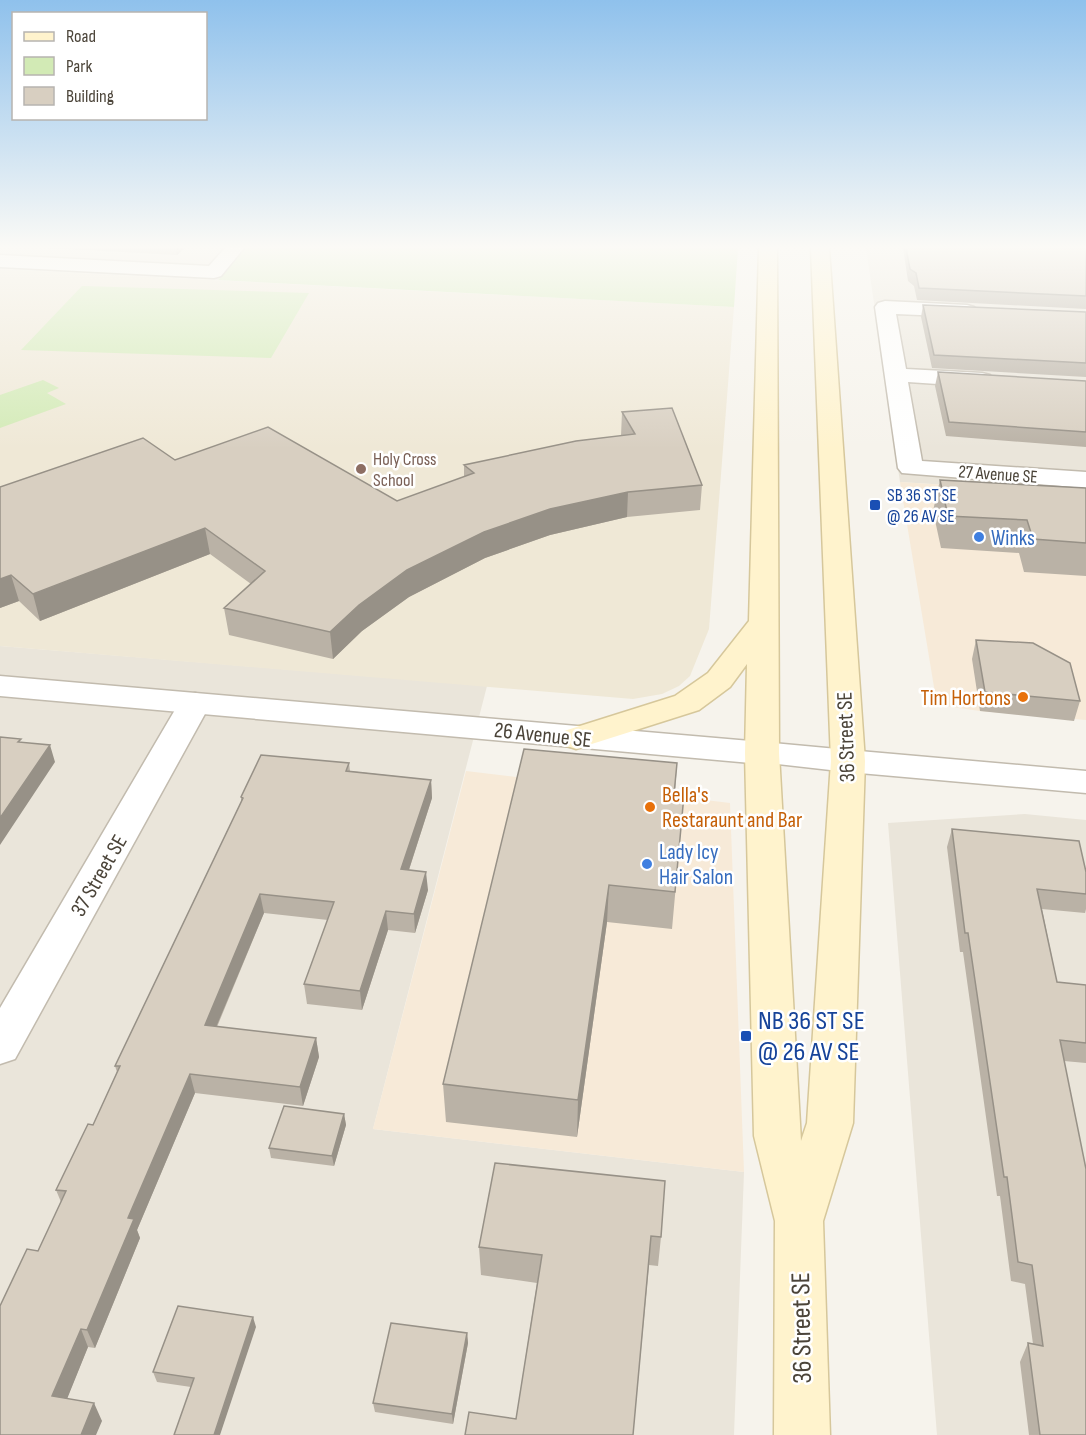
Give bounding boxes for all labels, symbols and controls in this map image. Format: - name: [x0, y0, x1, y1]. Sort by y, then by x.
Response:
- legend: [12, 12, 207, 120]
- text: Road: [66, 26, 96, 47]
- text: Park: [66, 56, 92, 77]
- text: Building: [66, 86, 114, 107]
- place label: Holy Cross School: [373, 449, 437, 491]
- street label: 27 Avenue SE: [958, 461, 1038, 488]
- marker: Holy Cross School: [354, 462, 368, 476]
- place label: SB 36 ST SE @ 26 AV SE: [887, 485, 957, 527]
- marker: SB 36 ST SE @ 26 AV SE: [868, 498, 882, 512]
- place label: Winks: [991, 525, 1035, 552]
- marker: Winks: [972, 530, 986, 544]
- place label: Tim Hortons: [920, 685, 1011, 712]
- marker: Tim Hortons: [1016, 690, 1030, 704]
- street label: 36 Street SE: [831, 691, 862, 783]
- street label: 26 Avenue SE: [493, 717, 593, 754]
- place label: Bella's Restaraunt and Bar: [662, 782, 802, 834]
- marker: Bella's Restaraunt and Bar: [643, 800, 657, 814]
- street label: 37 Street SE: [65, 830, 133, 921]
- place label: Lady Icy Hair Salon: [659, 839, 733, 891]
- marker: Lady Icy Hair Salon: [640, 857, 654, 871]
- place label: NB 36 ST SE @ 26 AV SE: [758, 1005, 865, 1068]
- marker: NB 36 ST SE @ 26 AV SE: [739, 1029, 753, 1043]
- street label: 36 Street SE: [785, 1272, 819, 1384]

